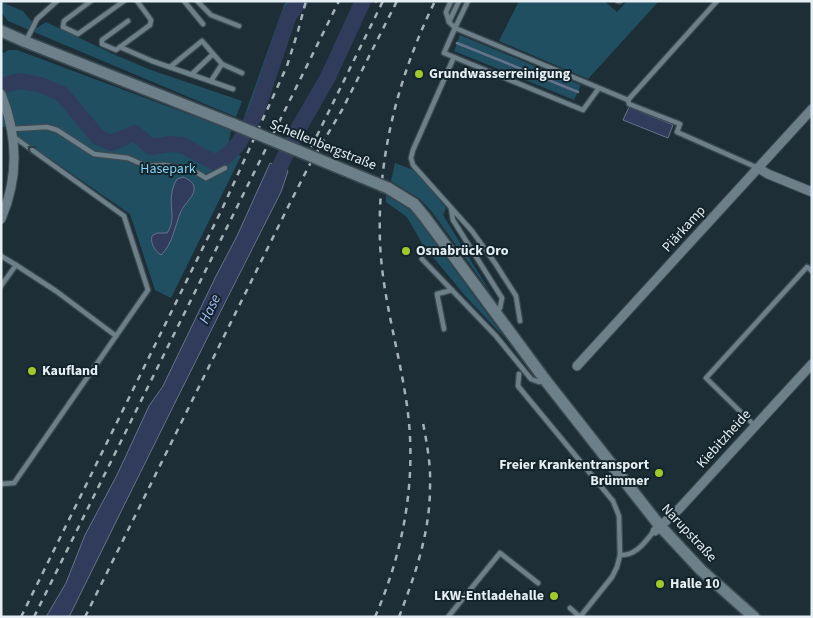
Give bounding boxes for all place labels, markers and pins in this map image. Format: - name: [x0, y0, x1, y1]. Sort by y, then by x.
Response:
- place label: Grundwasserreinigung: [429, 64, 571, 84]
- marker: Grundwasserreinigung: [413, 68, 425, 80]
- place label: Osnabrück Oro: [416, 241, 509, 261]
- marker: Osnabrück Oro: [400, 245, 412, 257]
- place label: Kaufland: [42, 361, 98, 381]
- marker: Kaufland: [26, 365, 38, 377]
- place label: Freier Krankentransport Brümmer: [499, 455, 650, 491]
- marker: Freier Krankentransport Brümmer: [653, 467, 665, 479]
- place label: Halle 10: [670, 574, 720, 594]
- marker: Halle 10: [654, 578, 666, 590]
- place label: LKW-Entladehalle: [434, 586, 544, 606]
- marker: LKW-Entladehalle: [548, 590, 560, 602]

